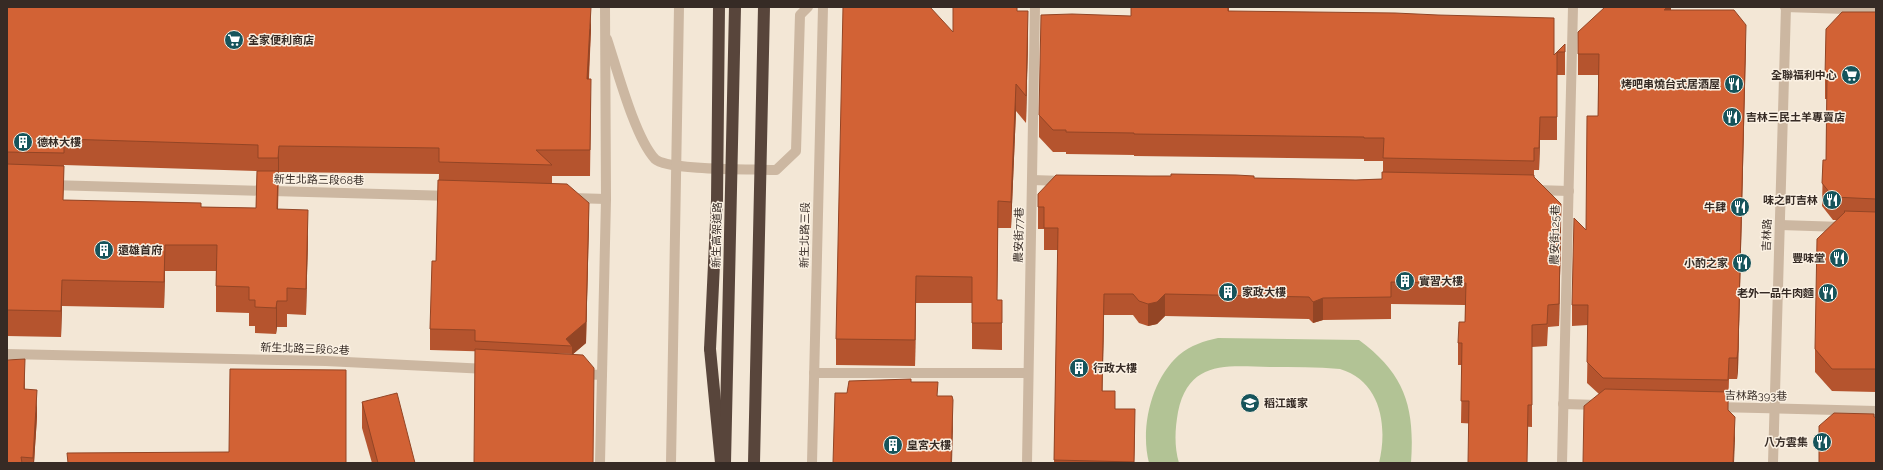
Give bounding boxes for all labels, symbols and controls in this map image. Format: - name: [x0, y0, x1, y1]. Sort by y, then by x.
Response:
- supermarket icon: 全家便利商店: [223, 29, 245, 51]
- place label: 全家便利商店: [248, 34, 314, 47]
- supermarket icon: 全聯福利中心: [1840, 64, 1862, 86]
- place label: 全聯福利中心: [1771, 69, 1837, 82]
- restaurant icon: 烤吧串燒台式居酒屋: [1723, 73, 1745, 95]
- place label: 烤吧串燒台式居酒屋: [1621, 78, 1720, 91]
- restaurant icon: 吉林三民土羊專賣店: [1721, 106, 1743, 128]
- place label: 吉林三民土羊專賣店: [1746, 111, 1845, 124]
- building icon: 德林大樓: [12, 131, 34, 153]
- place label: 德林大樓: [37, 136, 81, 149]
- street label: 新生北路三段68巷: [274, 173, 364, 187]
- restaurant icon: 味之町吉林: [1821, 189, 1843, 211]
- place label: 味之町吉林: [1763, 194, 1818, 207]
- restaurant icon: 牛肆: [1729, 196, 1751, 218]
- place label: 牛肆: [1704, 201, 1726, 214]
- street label: 新生高架道路: [710, 202, 724, 268]
- street label: 新生北路三段: [798, 202, 812, 268]
- street label: 農安街125巷: [1548, 205, 1562, 265]
- street label: 農安街77巷: [1012, 207, 1026, 263]
- street label: 吉林路: [1760, 218, 1774, 252]
- building icon: 遠雄首府: [93, 239, 115, 261]
- place label: 遠雄首府: [118, 244, 162, 257]
- restaurant icon: 豐味堂: [1828, 247, 1850, 269]
- restaurant icon: 小酌之家: [1731, 252, 1753, 274]
- place label: 豐味堂: [1792, 252, 1825, 265]
- place label: 小酌之家: [1684, 257, 1728, 270]
- building icon: 實習大樓: [1394, 270, 1416, 292]
- place label: 實習大樓: [1419, 275, 1463, 288]
- building icon: 家政大樓: [1217, 281, 1239, 303]
- restaurant icon: 老外一品牛肉麵: [1817, 282, 1839, 304]
- place label: 家政大樓: [1242, 286, 1286, 299]
- place label: 老外一品牛肉麵: [1737, 287, 1814, 300]
- street label: 新生北路三段62巷: [260, 341, 350, 357]
- building icon: 行政大樓: [1068, 357, 1090, 379]
- place label: 行政大樓: [1093, 362, 1137, 375]
- street label: 吉林路393巷: [1725, 389, 1787, 403]
- school or university icon: 稻江護家: [1239, 392, 1261, 414]
- place label: 稻江護家: [1264, 397, 1308, 410]
- restaurant icon: 八方雲集: [1811, 431, 1833, 453]
- building icon: 皇宮大樓: [882, 434, 904, 456]
- place label: 八方雲集: [1764, 436, 1808, 449]
- place label: 皇宮大樓: [907, 439, 951, 452]

